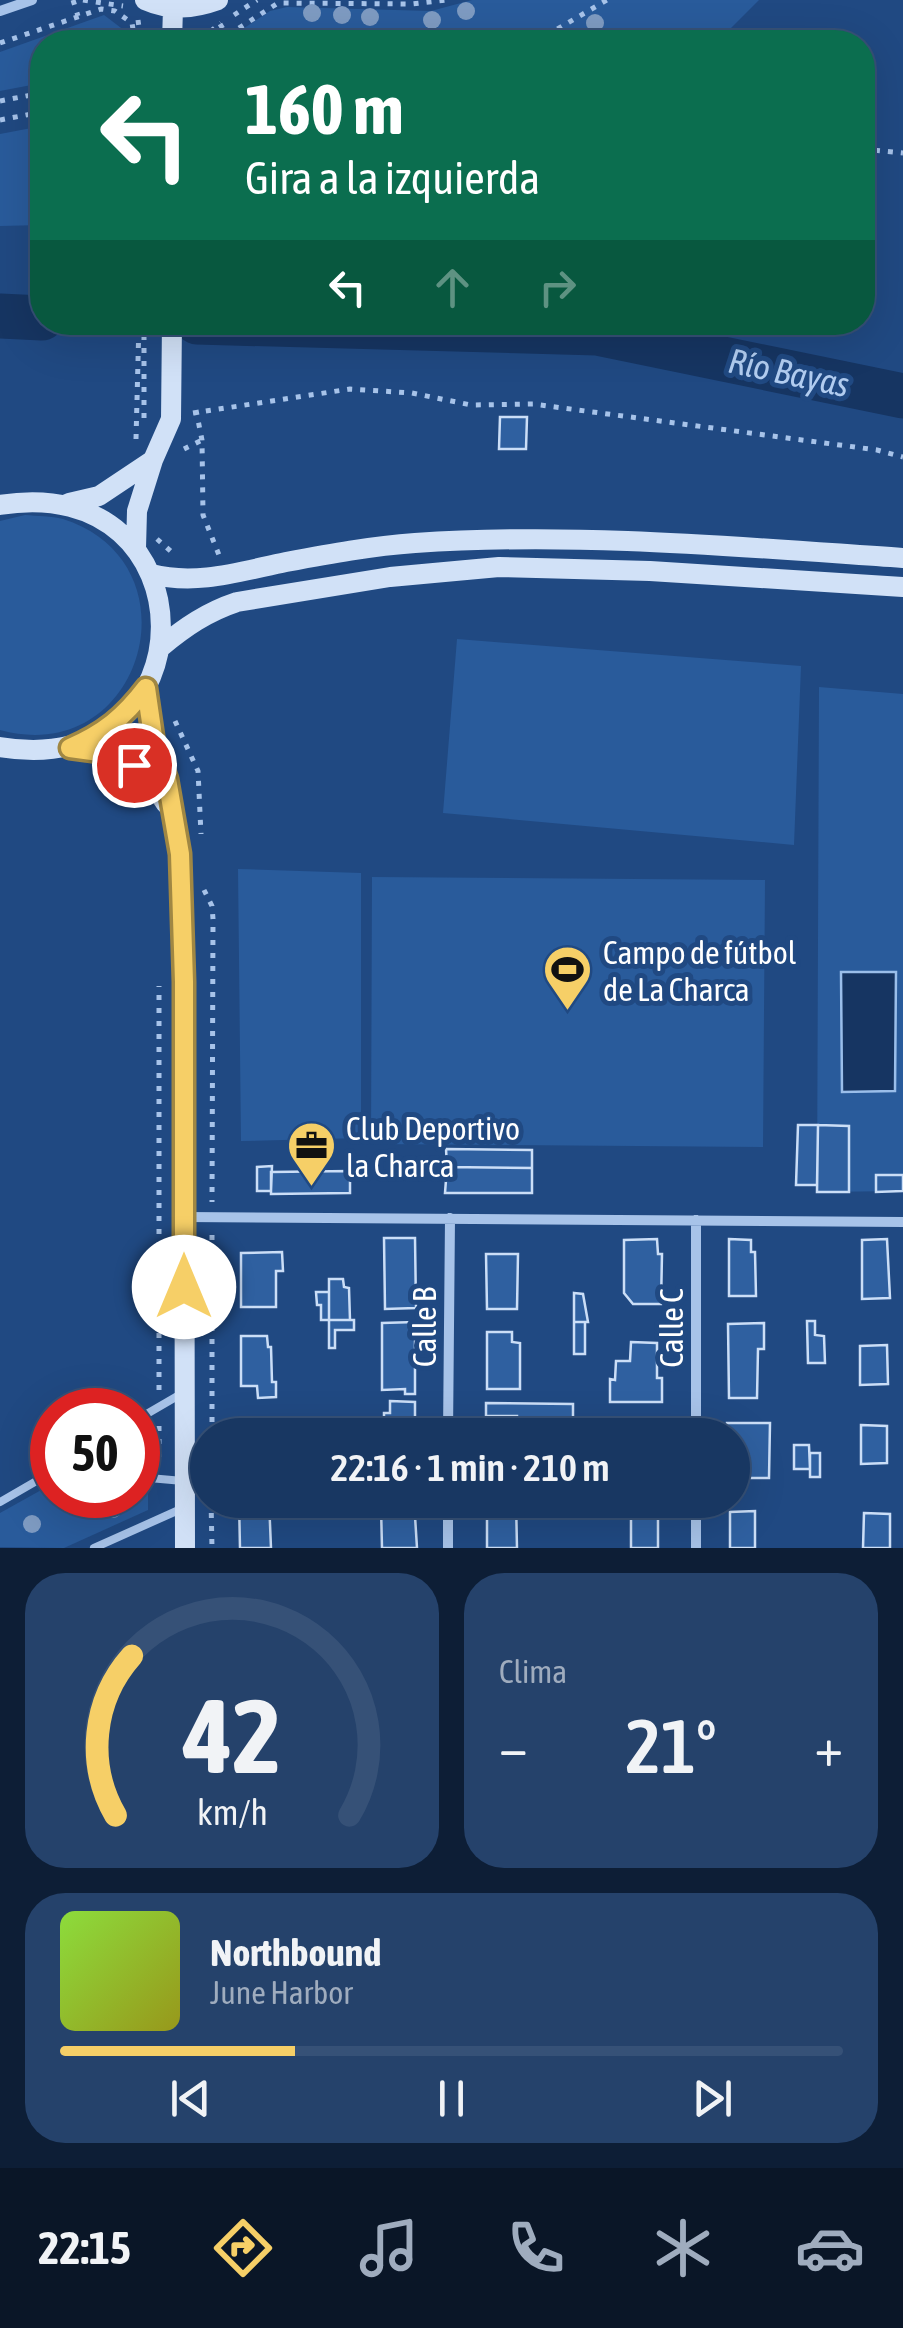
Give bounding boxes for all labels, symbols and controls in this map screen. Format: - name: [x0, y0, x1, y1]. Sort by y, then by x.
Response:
- text: 160 m: [245, 69, 404, 149]
- icon: left: [80, 70, 210, 200]
- text: Gira a la izquierda: [245, 152, 540, 204]
- icon: left: [320, 260, 375, 315]
- icon: ahead: [425, 260, 480, 315]
- icon: right: [530, 260, 585, 315]
- water label: Río Bayas: [725, 340, 853, 404]
- pin: [92, 723, 177, 808]
- icon: arrive: [107, 738, 162, 793]
- place label: Campo de fútbol de La Charca: [603, 934, 797, 1008]
- sports icon: Campo de fútbol de La Charca: [542, 944, 594, 1012]
- place label: Club Deportivo la Charca: [346, 1110, 520, 1184]
- office icon: Club Deportivo la Charca: [285, 1120, 337, 1188]
- position arrow: [132, 1235, 236, 1339]
- street label: Calle B: [406, 1287, 443, 1367]
- street label: Calle C: [653, 1288, 690, 1368]
- speed limit sign: 50: [30, 1388, 160, 1518]
- text: 22:16 · 1 min · 210 m: [330, 1446, 610, 1489]
- text: Clima: [499, 1653, 567, 1690]
- text: 42: [182, 1676, 281, 1795]
- text: 21°: [625, 1703, 717, 1789]
- text: −: [499, 1715, 528, 1778]
- text: +: [814, 1715, 843, 1778]
- text: km/h: [197, 1792, 267, 1833]
- text: Northbound: [210, 1931, 381, 1974]
- text: June Harbor: [210, 1974, 353, 2011]
- icon: previous: [163, 2071, 218, 2126]
- icon: pause: [424, 2071, 479, 2126]
- icon: next: [685, 2071, 740, 2126]
- icon: directions: [208, 2213, 278, 2283]
- icon: music: [354, 2213, 424, 2283]
- icon: phone: [501, 2213, 571, 2283]
- icon: climate: [648, 2213, 718, 2283]
- icon: car: [795, 2213, 865, 2283]
- text: 22:15: [38, 2222, 131, 2274]

